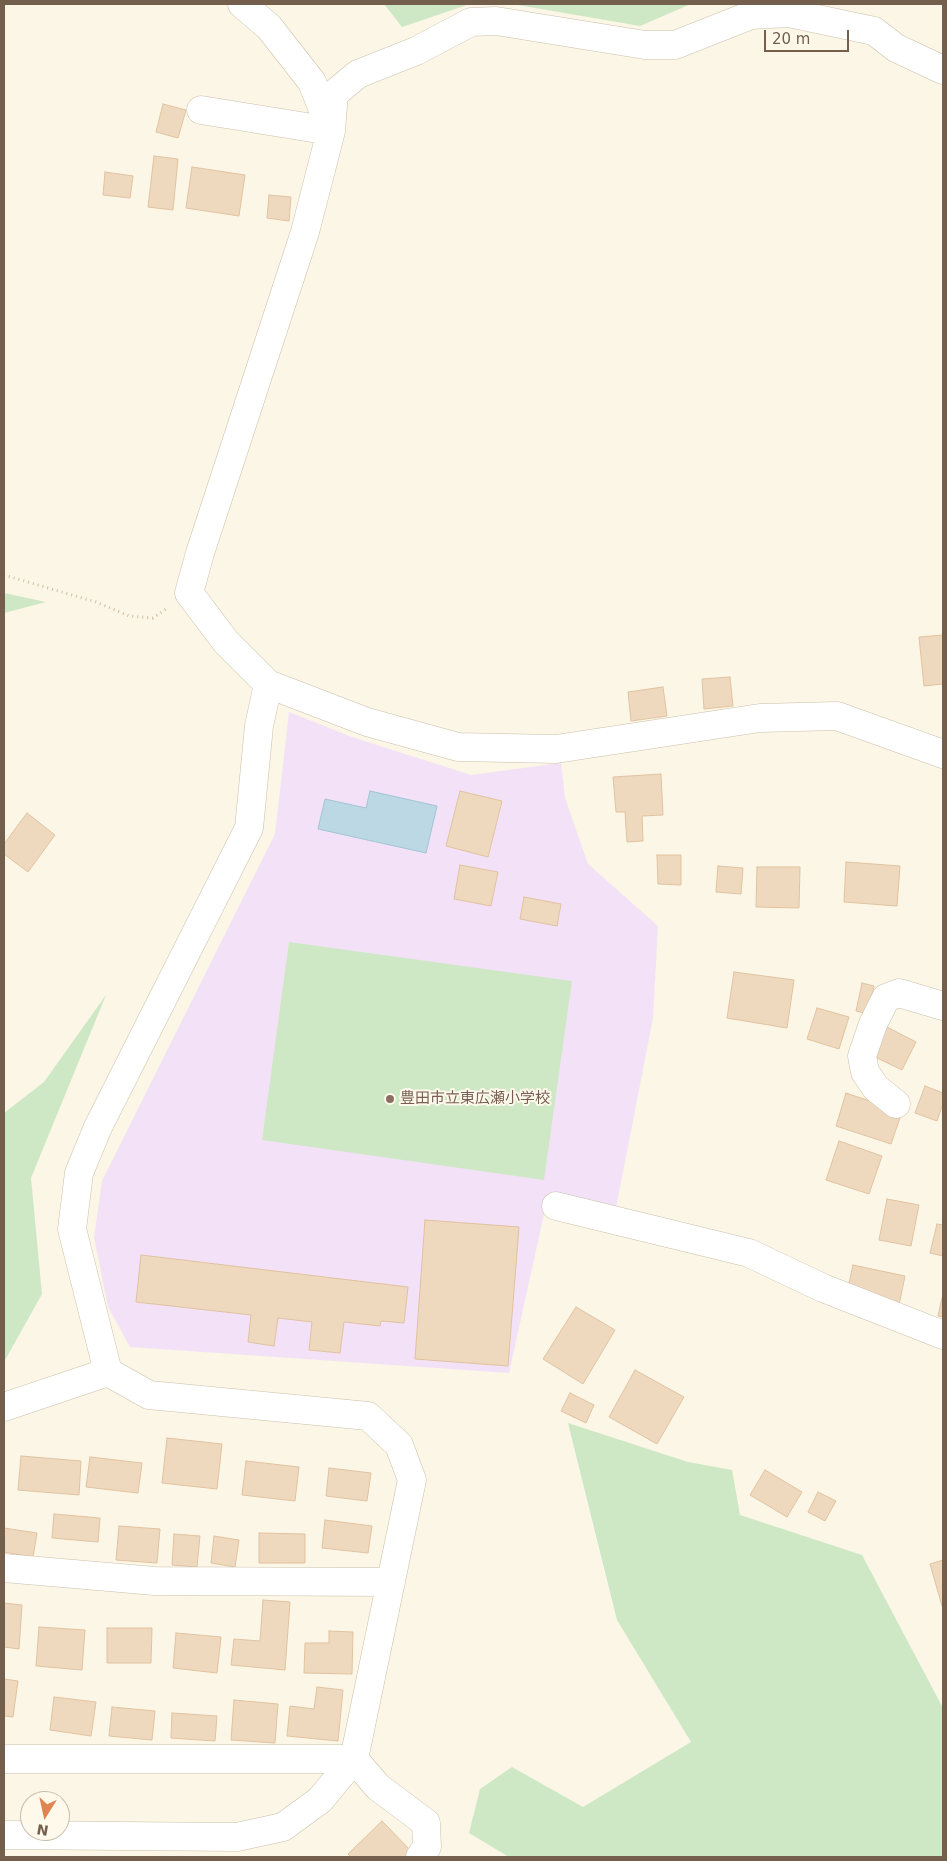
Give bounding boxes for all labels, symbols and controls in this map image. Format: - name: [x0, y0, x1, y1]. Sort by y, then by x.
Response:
- scale bar: [767, 20, 852, 52]
- text: 20 m: [772, 30, 810, 48]
- place label: 豊田市立東広瀬小学校: [400, 1090, 550, 1108]
- marker: 豊田市立東広瀬小学校: [384, 1093, 396, 1105]
- north arrow: [20, 1791, 70, 1841]
- text: N: [35, 1821, 50, 1839]

